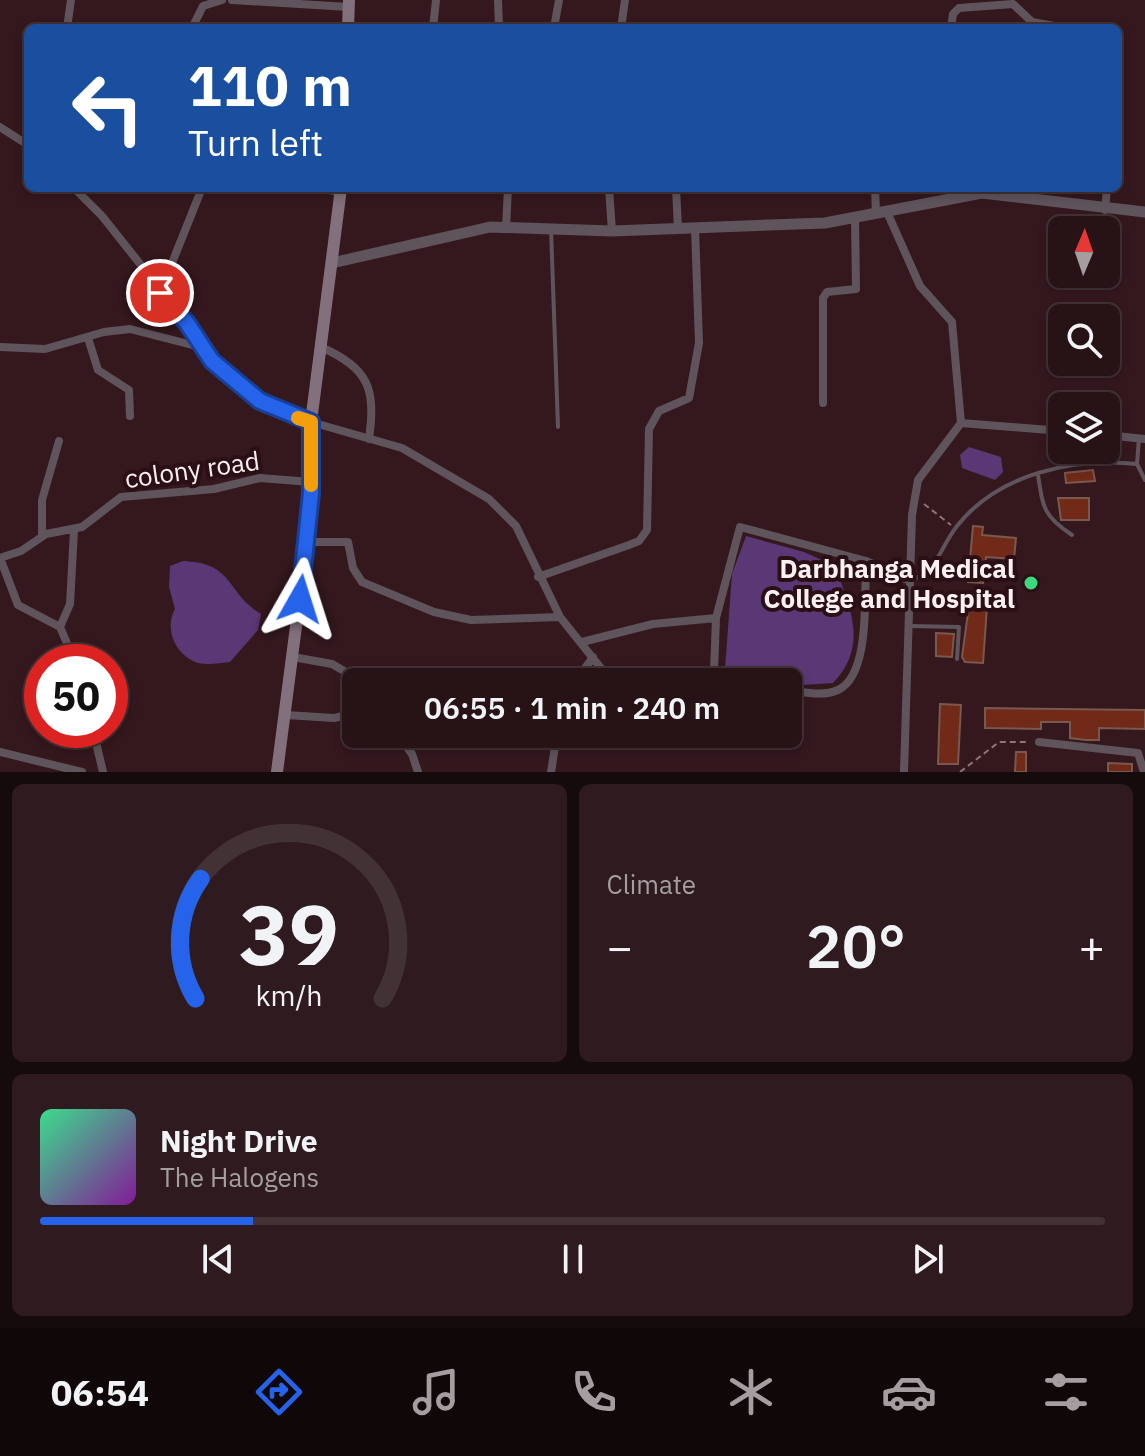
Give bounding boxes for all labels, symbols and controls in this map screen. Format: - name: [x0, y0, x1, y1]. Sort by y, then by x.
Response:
- text: 110 m: [188, 49, 352, 121]
- icon: left: [56, 56, 160, 160]
- text: Turn left: [188, 119, 323, 166]
- north arrow: [1048, 216, 1120, 288]
- map controls: [1048, 216, 1120, 464]
- pin: [126, 259, 194, 327]
- icon: arrive: [138, 271, 182, 315]
- button: search: [1048, 304, 1120, 376]
- button: layers: [1048, 392, 1120, 464]
- street label: colony road: [122, 443, 262, 495]
- place label: Darbhanga Medical College and Hospital: [764, 551, 1015, 615]
- position arrow: [258, 557, 342, 641]
- marker: Darbhanga Medical College and Hospital: [1022, 574, 1040, 592]
- speed limit sign: 50: [24, 644, 128, 748]
- text: 06:55 · 1 min · 240 m: [424, 688, 720, 727]
- text: Climate: [607, 867, 696, 901]
- text: 39: [239, 880, 339, 988]
- text: 20°: [806, 906, 906, 985]
- text: −: [607, 918, 633, 975]
- text: +: [1079, 918, 1105, 975]
- text: km/h: [256, 977, 323, 1014]
- text: Night Drive: [160, 1121, 318, 1160]
- text: The Halogens: [160, 1160, 319, 1194]
- icon: previous: [196, 1237, 240, 1281]
- icon: pause: [551, 1237, 595, 1281]
- icon: next: [906, 1237, 950, 1281]
- icon: directions: [251, 1364, 307, 1420]
- icon: music: [408, 1364, 464, 1420]
- icon: phone: [566, 1364, 622, 1420]
- icon: climate: [723, 1364, 779, 1420]
- icon: car: [881, 1364, 937, 1420]
- icon: filters: [1038, 1364, 1094, 1420]
- text: 06:54: [51, 1369, 149, 1416]

